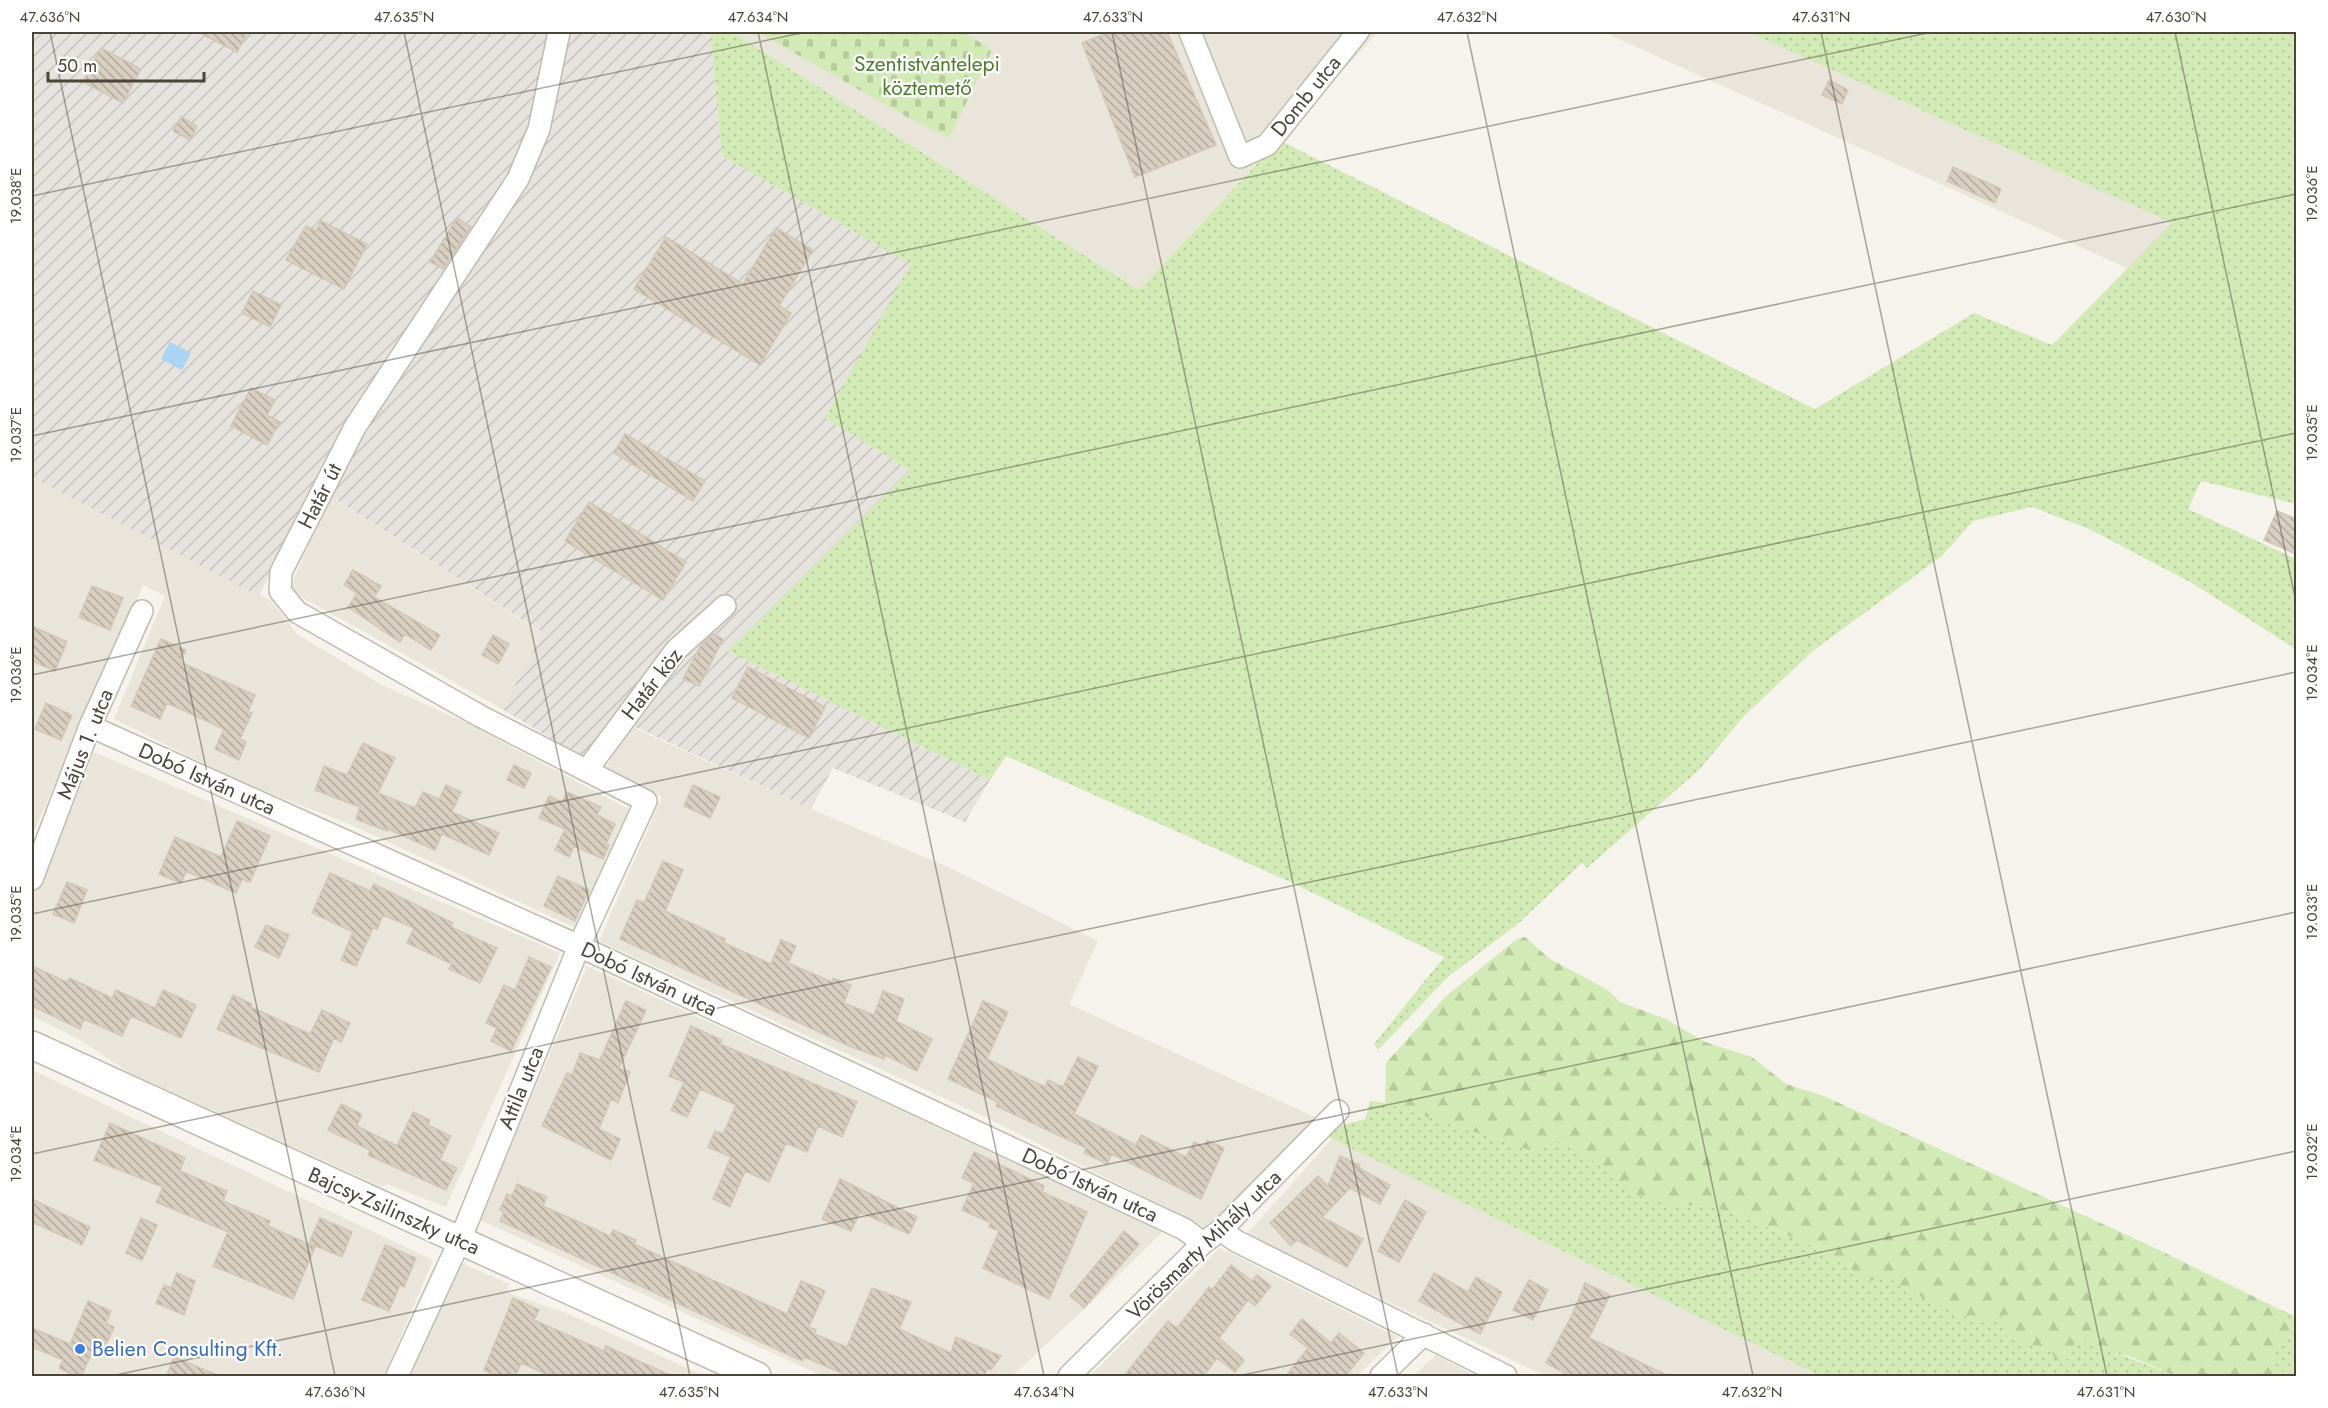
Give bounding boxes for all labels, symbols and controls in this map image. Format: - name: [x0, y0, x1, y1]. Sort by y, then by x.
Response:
- text: 47.636°N: [20, 6, 80, 28]
- text: 47.635°N: [374, 6, 434, 28]
- text: 47.634°N: [728, 6, 789, 28]
- text: 47.633°N: [1083, 6, 1143, 28]
- text: 47.632°N: [1437, 6, 1497, 28]
- text: 47.631°N: [1792, 6, 1851, 28]
- text: 47.630°N: [2145, 6, 2207, 28]
- scale bar: [48, 45, 204, 83]
- park label: Szentistvántelepi köztemető: [854, 49, 1000, 103]
- street label: Domb utca: [1264, 49, 1348, 143]
- text: 50 m: [57, 53, 97, 79]
- text: 19.036°E: [2301, 165, 2323, 223]
- text: 19.038°E: [5, 168, 27, 224]
- text: 19.035°E: [2301, 405, 2323, 461]
- text: 19.037°E: [5, 407, 27, 463]
- street label: Határ út: [291, 458, 349, 534]
- street label: Határ köz: [614, 642, 690, 726]
- text: 19.034°E: [2301, 644, 2323, 702]
- text: 19.036°E: [5, 646, 27, 704]
- street label: Május 1. utca: [49, 684, 121, 804]
- street label: Dobó István utca: [134, 735, 280, 823]
- text: 19.033°E: [2301, 884, 2323, 940]
- text: 19.035°E: [5, 886, 27, 942]
- street label: Dobó István utca: [576, 934, 722, 1024]
- street label: Attila utca: [491, 1042, 551, 1134]
- text: 19.032°E: [2301, 1124, 2323, 1181]
- text: 19.034°E: [5, 1125, 27, 1183]
- street label: Dobó István utca: [1017, 1140, 1163, 1230]
- street label: Bajcsy-Zsilinszky utca: [303, 1160, 485, 1262]
- street label: Vörösmarty Mihály utca: [1120, 1163, 1288, 1327]
- place label: Belien Consulting Kft.: [92, 1334, 283, 1364]
- marker: Belien Consulting Kft.: [73, 1342, 87, 1356]
- text: 47.636°N: [305, 1381, 365, 1403]
- text: 47.635°N: [659, 1381, 719, 1403]
- text: 47.634°N: [1014, 1381, 1075, 1403]
- text: 47.633°N: [1368, 1381, 1428, 1403]
- text: 47.632°N: [1722, 1381, 1782, 1403]
- text: 47.631°N: [2077, 1381, 2136, 1403]

